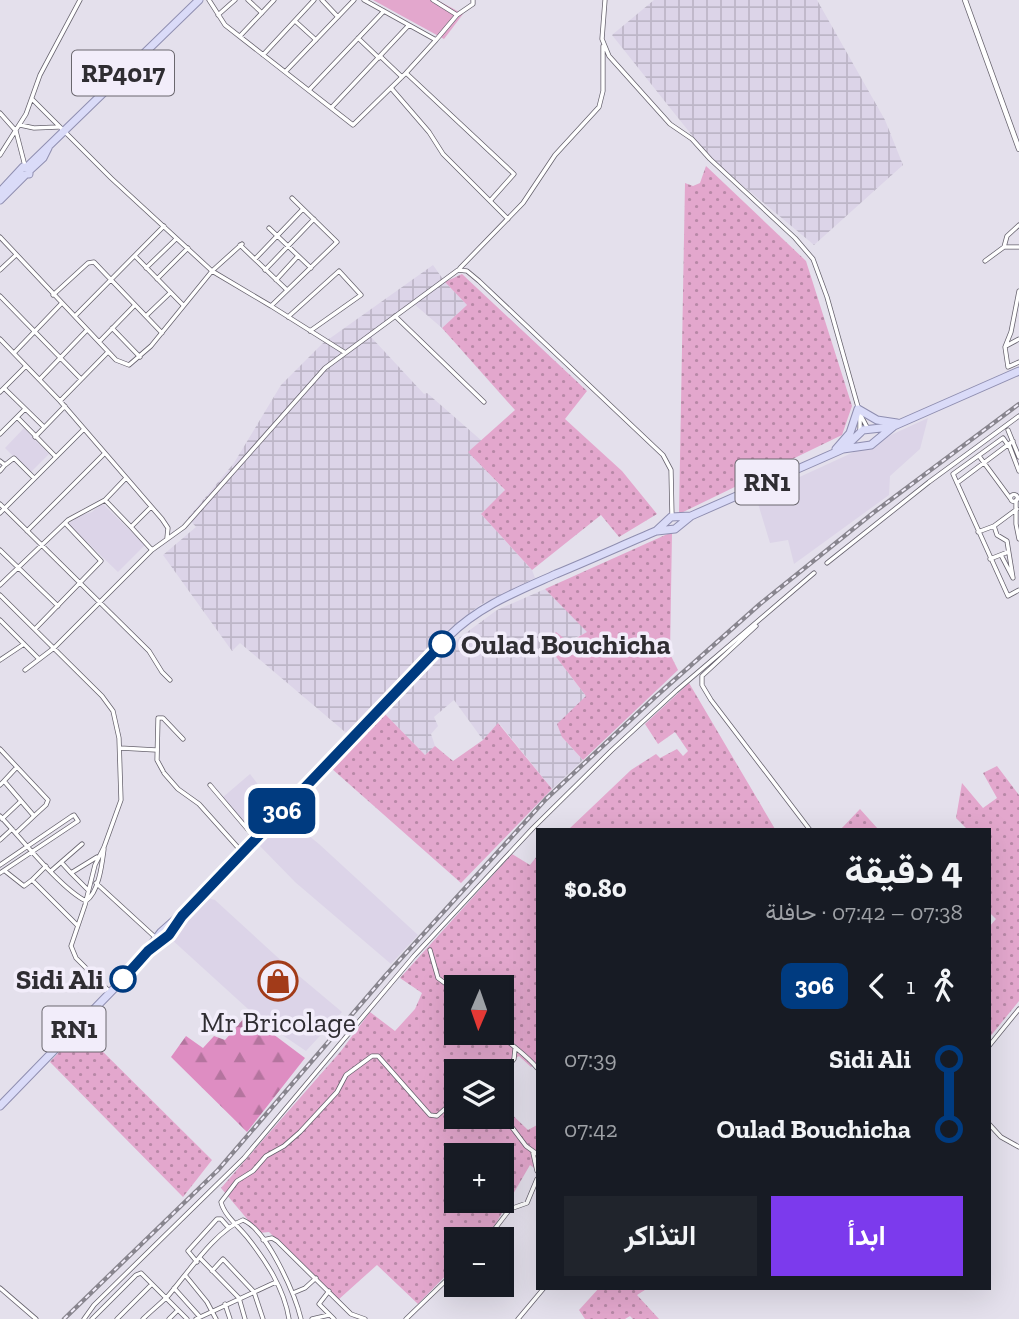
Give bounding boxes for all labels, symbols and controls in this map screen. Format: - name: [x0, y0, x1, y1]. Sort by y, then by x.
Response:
- road number: RP4017: [72, 50, 174, 96]
- road number: RN1: [736, 460, 798, 504]
- place label: Oulad Bouchicha: [461, 628, 671, 661]
- marker: Oulad Bouchicha: [429, 631, 455, 657]
- line badge: 306: [242, 788, 322, 834]
- text: 306: [262, 796, 302, 825]
- text: 4 دقيقة: [845, 847, 963, 893]
- text: $0.80: [564, 872, 627, 904]
- text: 07:38 – 07:42 · حافلة: [765, 898, 963, 926]
- shop icon: Mr Bricolage: [257, 960, 299, 1002]
- place label: Sidi Ali: [16, 963, 104, 996]
- marker: Sidi Ali: [110, 966, 136, 992]
- icon: back: [858, 967, 896, 1005]
- icon: walk: [925, 967, 963, 1005]
- text: 306: [795, 971, 834, 1000]
- text: 1: [906, 972, 915, 1000]
- north arrow: [444, 975, 514, 1045]
- map controls: [444, 975, 514, 1297]
- road number: RN1: [42, 1006, 106, 1052]
- place label: Mr Bricolage: [200, 1006, 356, 1039]
- text: Sidi Ali: [829, 1043, 911, 1075]
- text: 07:39: [564, 1045, 617, 1073]
- button: layers: [444, 1059, 514, 1129]
- text: Oulad Bouchicha: [716, 1113, 911, 1145]
- text: 07:42: [564, 1115, 617, 1143]
- button: +: [444, 1143, 514, 1213]
- button: التذاكر: [564, 1196, 757, 1276]
- button: ابدأ: [771, 1196, 963, 1276]
- button: −: [444, 1227, 514, 1297]

